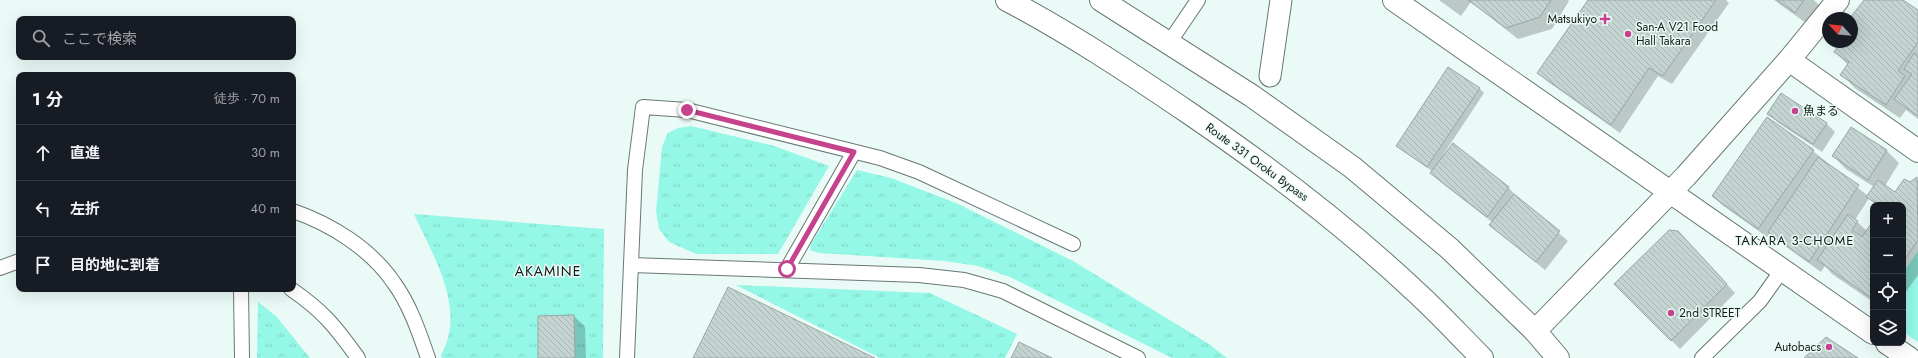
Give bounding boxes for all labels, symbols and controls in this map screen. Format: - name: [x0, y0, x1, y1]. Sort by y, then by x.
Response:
- place label: Matsukiyo: [1547, 10, 1597, 28]
- north arrow: [1822, 12, 1858, 48]
- marker: Matsukiyo: [1600, 14, 1610, 24]
- search box: [16, 16, 296, 60]
- place label: San-A V21 Food Hall Takara: [1636, 18, 1718, 50]
- icon: search: [30, 27, 52, 49]
- text: ここで検索: [62, 28, 137, 50]
- marker: San-A V21 Food Hall Takara: [1623, 29, 1633, 39]
- text: 1 分: [32, 87, 63, 111]
- text: 徒歩 · 70 m: [214, 89, 280, 108]
- route end: [678, 101, 696, 119]
- place label: 魚まる: [1803, 102, 1839, 120]
- marker: 魚まる: [1790, 106, 1800, 116]
- street label: Route 331 Oroku Bypass: [1202, 118, 1312, 206]
- icon: ahead: [32, 142, 54, 164]
- text: 直進: [70, 142, 100, 164]
- text: 30 m: [251, 143, 280, 162]
- icon: left: [32, 198, 54, 220]
- text: 左折: [70, 198, 100, 220]
- text: 40 m: [251, 199, 280, 218]
- map controls: [1870, 202, 1906, 346]
- button: +: [1870, 202, 1906, 238]
- district label: TAKARA 3-CHOME: [1736, 231, 1855, 250]
- button: −: [1870, 238, 1906, 274]
- icon: arrive: [32, 254, 54, 276]
- text: 目的地に到着: [70, 254, 160, 276]
- route start: [778, 260, 796, 278]
- district label: AKAMINE: [515, 261, 581, 281]
- button: locate: [1870, 274, 1906, 310]
- place label: 2nd STREET: [1679, 304, 1741, 322]
- marker: 2nd STREET: [1666, 308, 1676, 318]
- button: layers: [1870, 310, 1906, 346]
- place label: Autobacs: [1774, 338, 1821, 356]
- marker: Autobacs: [1824, 342, 1834, 352]

